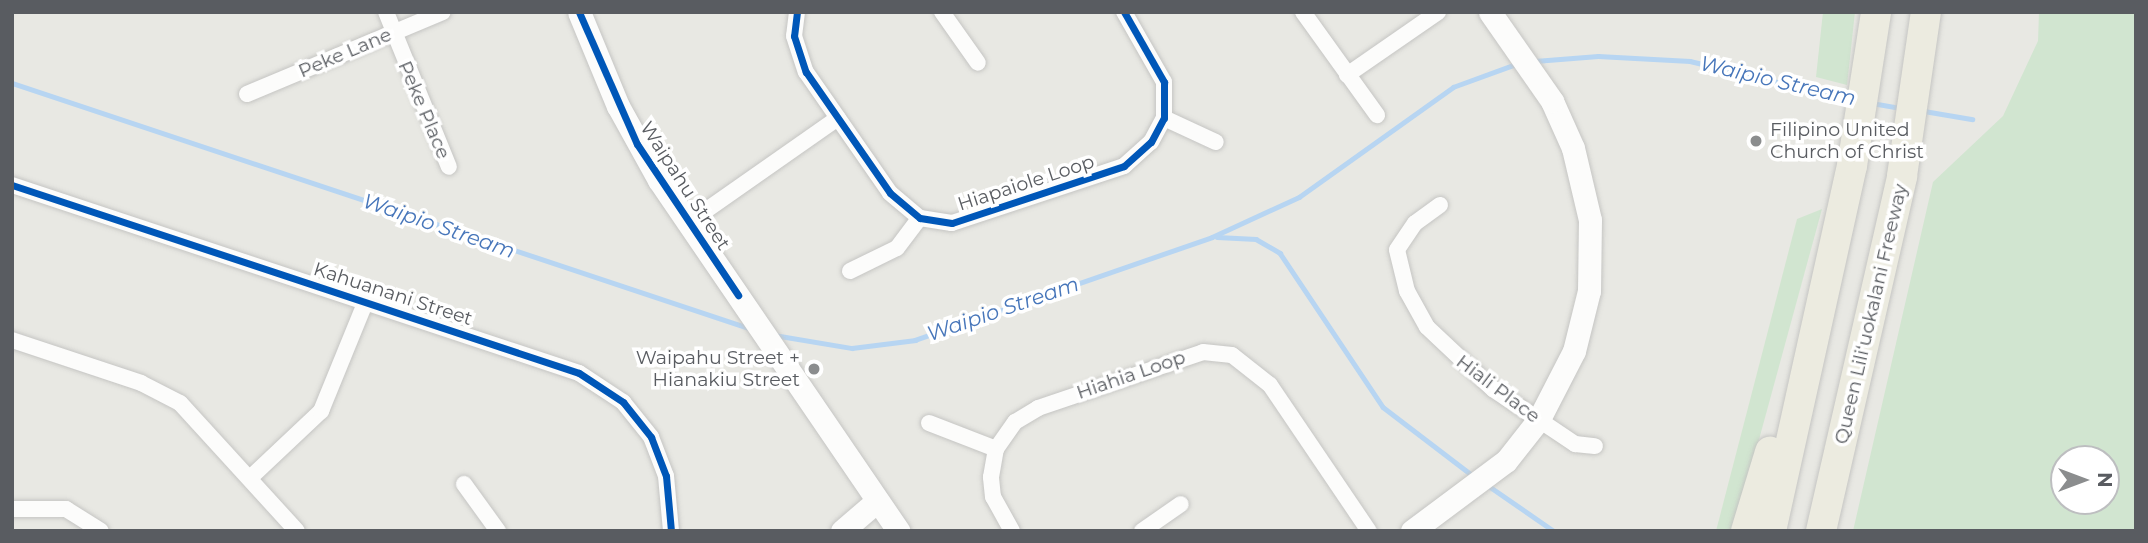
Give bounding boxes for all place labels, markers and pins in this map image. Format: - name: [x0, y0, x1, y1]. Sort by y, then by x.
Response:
- place label: Filipino United Church of Christ: [1770, 119, 1924, 163]
- marker: Filipino United Church of Christ: [1748, 133, 1764, 149]
- place label: Waipahu Street + Hianakiu Street: [636, 347, 800, 391]
- marker: Waipahu Street + Hianakiu Street: [806, 361, 822, 377]

